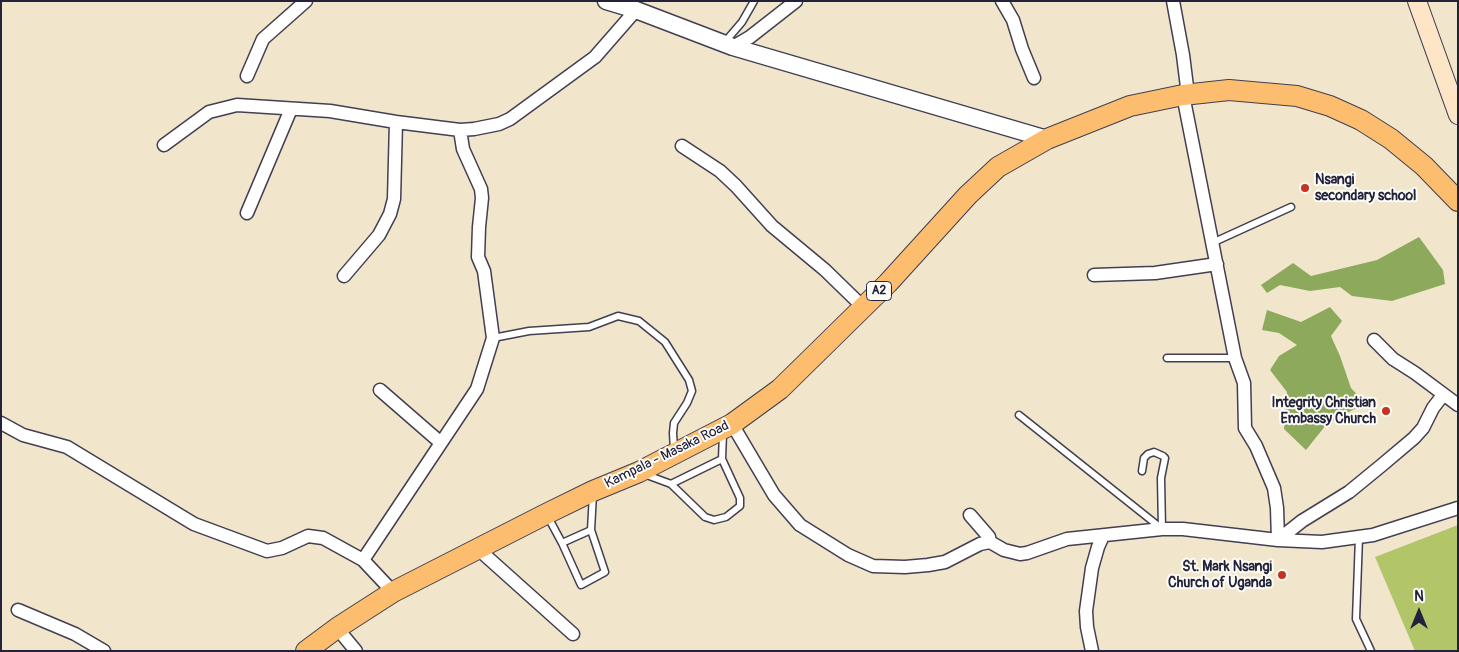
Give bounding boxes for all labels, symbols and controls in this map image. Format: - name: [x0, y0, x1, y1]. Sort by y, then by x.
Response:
- place label: Nsangi secondary school: [1315, 172, 1416, 204]
- marker: Nsangi secondary school: [1299, 182, 1311, 194]
- road number: A2: [866, 282, 892, 300]
- place label: Integrity Christian Embassy Church: [1271, 395, 1376, 428]
- marker: Integrity Christian Embassy Church: [1380, 405, 1392, 417]
- street label: Kampala - Masaka Road: [602, 418, 732, 492]
- place label: St. Mark Nsangi Church of Uganda: [1168, 559, 1272, 592]
- marker: St. Mark Nsangi Church of Uganda: [1276, 569, 1288, 581]
- north arrow: [1394, 587, 1444, 637]
- text: N: [1414, 588, 1424, 605]

